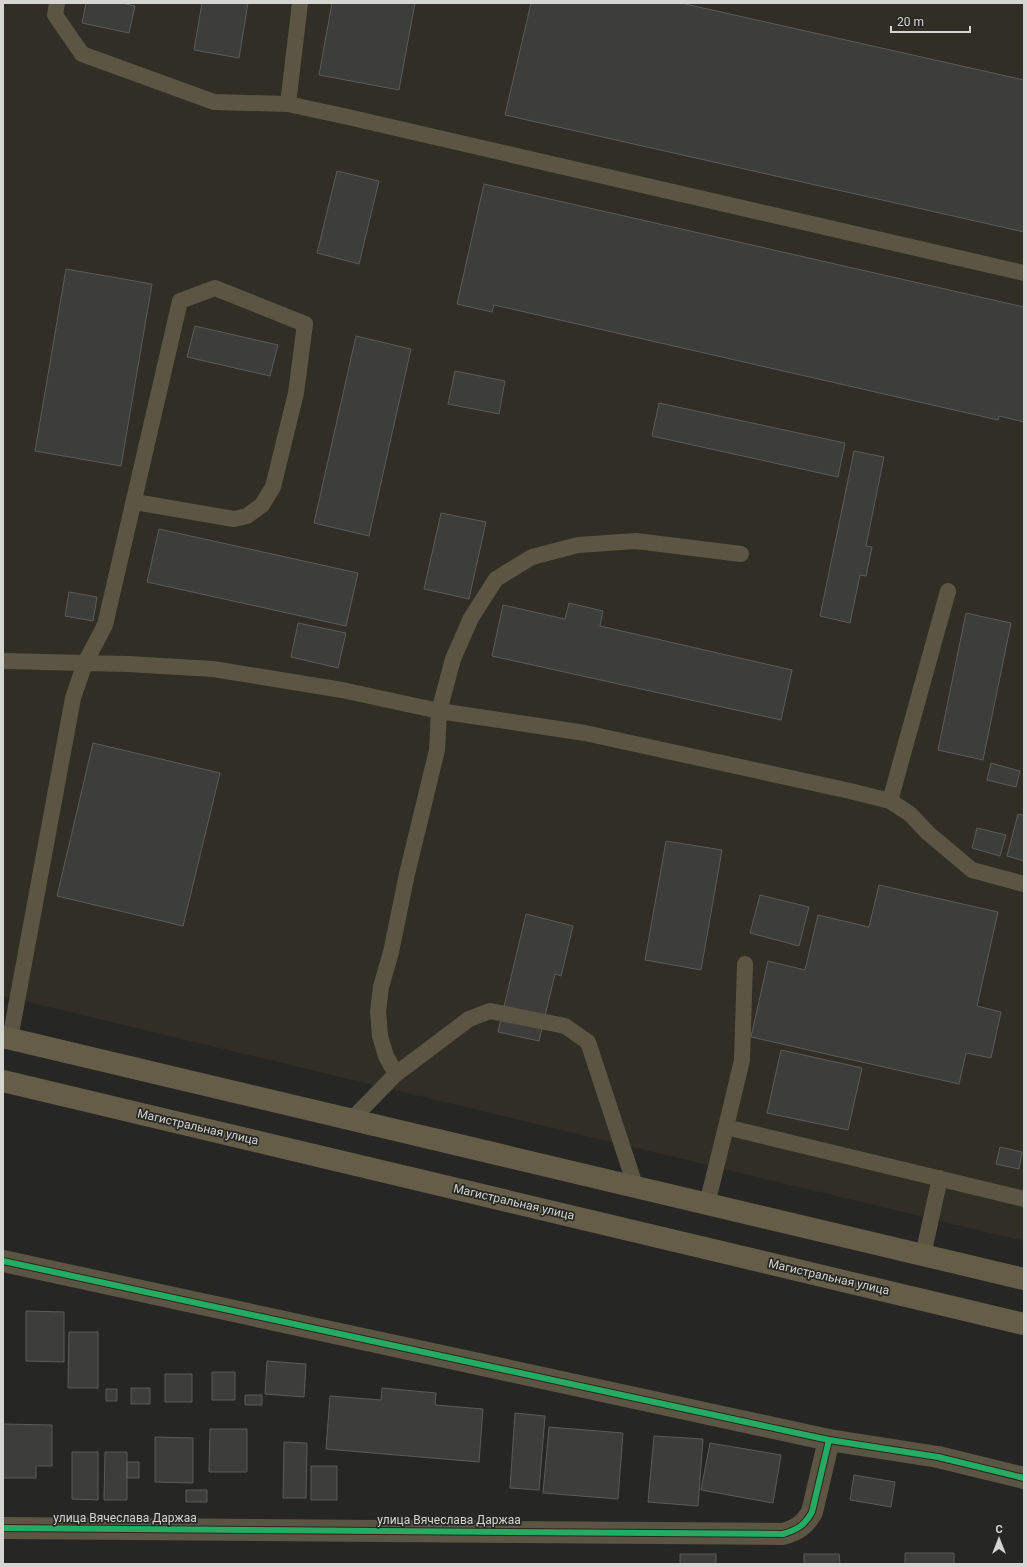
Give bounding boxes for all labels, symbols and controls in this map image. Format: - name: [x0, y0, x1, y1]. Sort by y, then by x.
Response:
- scale bar: [891, 8, 970, 34]
- text: 20 m: [897, 15, 924, 29]
- street label: Магистральная улица: [136, 1106, 260, 1148]
- street label: Магистральная улица: [452, 1181, 576, 1223]
- street label: Магистральная улица: [767, 1256, 891, 1298]
- street label: улица Вячеслава Даржаа: [53, 1511, 197, 1525]
- street label: улица Вячеслава Даржаа: [377, 1513, 521, 1527]
- north arrow: [979, 1519, 1019, 1559]
- text: С: [995, 1523, 1003, 1536]

